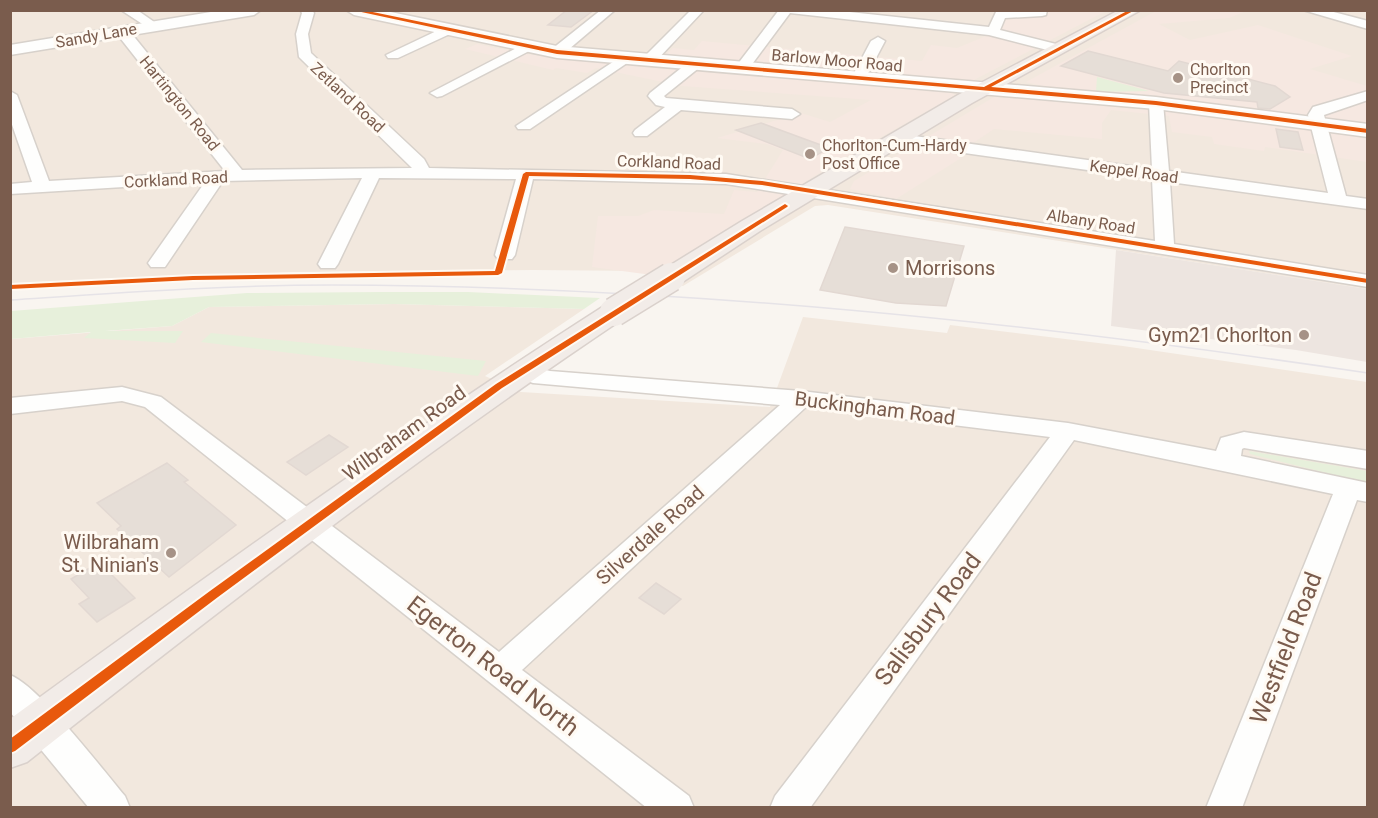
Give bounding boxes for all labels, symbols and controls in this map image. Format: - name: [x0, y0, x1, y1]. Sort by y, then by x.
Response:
- street label: Sandy Lane: [54, 19, 138, 52]
- street label: Barlow Moor Road: [771, 45, 903, 76]
- street label: Hartington Road: [136, 52, 224, 155]
- street label: Zetland Road: [307, 58, 389, 136]
- place label: Chorlton Precinct: [1190, 60, 1251, 97]
- marker: Chorlton Precinct: [1171, 71, 1185, 85]
- place label: Chorlton-Cum-Hardy Post Office: [822, 136, 967, 173]
- marker: Chorlton-Cum-Hardy Post Office: [803, 147, 817, 161]
- street label: Corkland Road: [617, 151, 721, 174]
- street label: Keppel Road: [1088, 156, 1179, 187]
- street label: Corkland Road: [123, 167, 229, 192]
- street label: Albany Road: [1045, 205, 1136, 238]
- place label: Morrisons: [905, 256, 995, 280]
- marker: Morrisons: [886, 261, 900, 275]
- place label: Gym21 Chorlton: [1148, 323, 1292, 347]
- marker: Gym21 Chorlton: [1297, 328, 1311, 342]
- street label: Wilbraham Road: [338, 380, 470, 486]
- street label: Buckingham Road: [793, 386, 957, 430]
- street label: Silverdale Road: [591, 480, 709, 590]
- place label: Wilbraham St. Ninian's: [61, 530, 159, 577]
- marker: Wilbraham St. Ninian's: [164, 546, 178, 560]
- street label: Salisbury Road: [869, 547, 987, 691]
- street label: Westfield Road: [1244, 568, 1328, 728]
- street label: Egerton Road North: [401, 590, 585, 742]

